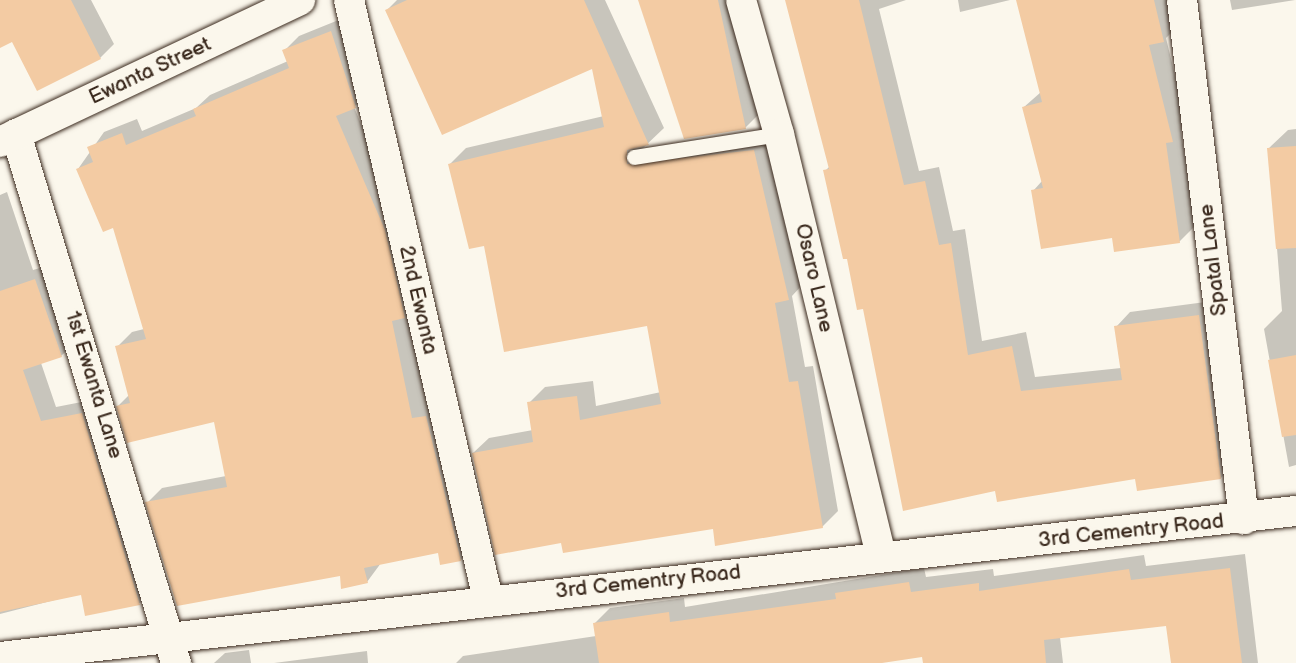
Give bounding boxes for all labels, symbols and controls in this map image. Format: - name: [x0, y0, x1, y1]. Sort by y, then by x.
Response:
- street label: Ewanta Street: [85, 32, 215, 110]
- street label: Spatal Lane: [1194, 203, 1232, 317]
- street label: Osaro Lane: [789, 221, 839, 335]
- street label: 2nd Ewanta: [393, 243, 443, 357]
- street label: 1st Ewanta Lane: [60, 308, 128, 462]
- street label: 3rd Cementry Road: [1036, 509, 1226, 553]
- street label: 3rd Cementry Road: [553, 560, 743, 604]

